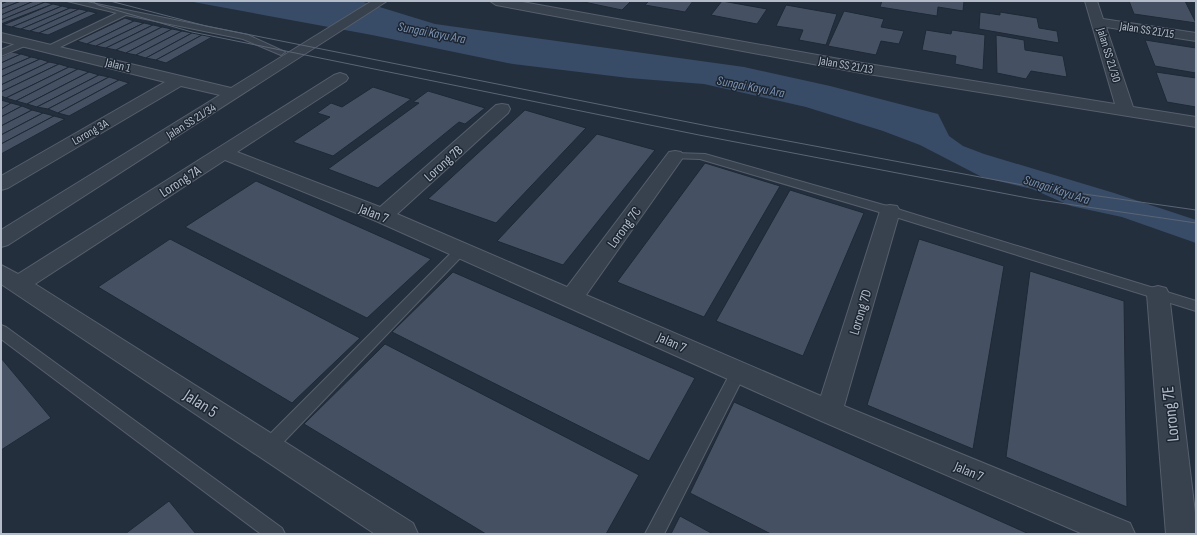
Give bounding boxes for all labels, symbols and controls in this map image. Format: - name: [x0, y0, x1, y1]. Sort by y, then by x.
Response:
- water label: Sungai Kayu Ara: [397, 19, 468, 48]
- street label: Jalan SS 21/15: [1118, 19, 1175, 42]
- street label: Jalan SS 21/30: [1093, 25, 1124, 84]
- street label: Jalan SS 21/13: [817, 53, 874, 78]
- street label: Jalan 1: [103, 55, 133, 76]
- water label: Sungai Kayu Ara: [716, 73, 787, 102]
- street label: Jalan SS 21/34: [163, 100, 219, 143]
- street label: Lorong 3A: [69, 116, 112, 149]
- street label: Lorong 7B: [420, 142, 466, 185]
- street label: Lorong 7A: [157, 161, 205, 201]
- water label: Sungai Kayu Ara: [1022, 172, 1093, 208]
- street label: Jalan 7: [356, 200, 391, 227]
- street label: Lorong 7C: [604, 203, 645, 251]
- street label: Lorong 7D: [846, 287, 875, 337]
- street label: Jalan 7: [654, 328, 689, 356]
- street label: Jalan 5: [179, 385, 221, 422]
- street label: Lorong 7E: [1158, 385, 1184, 443]
- street label: Jalan 7: [951, 457, 986, 485]

